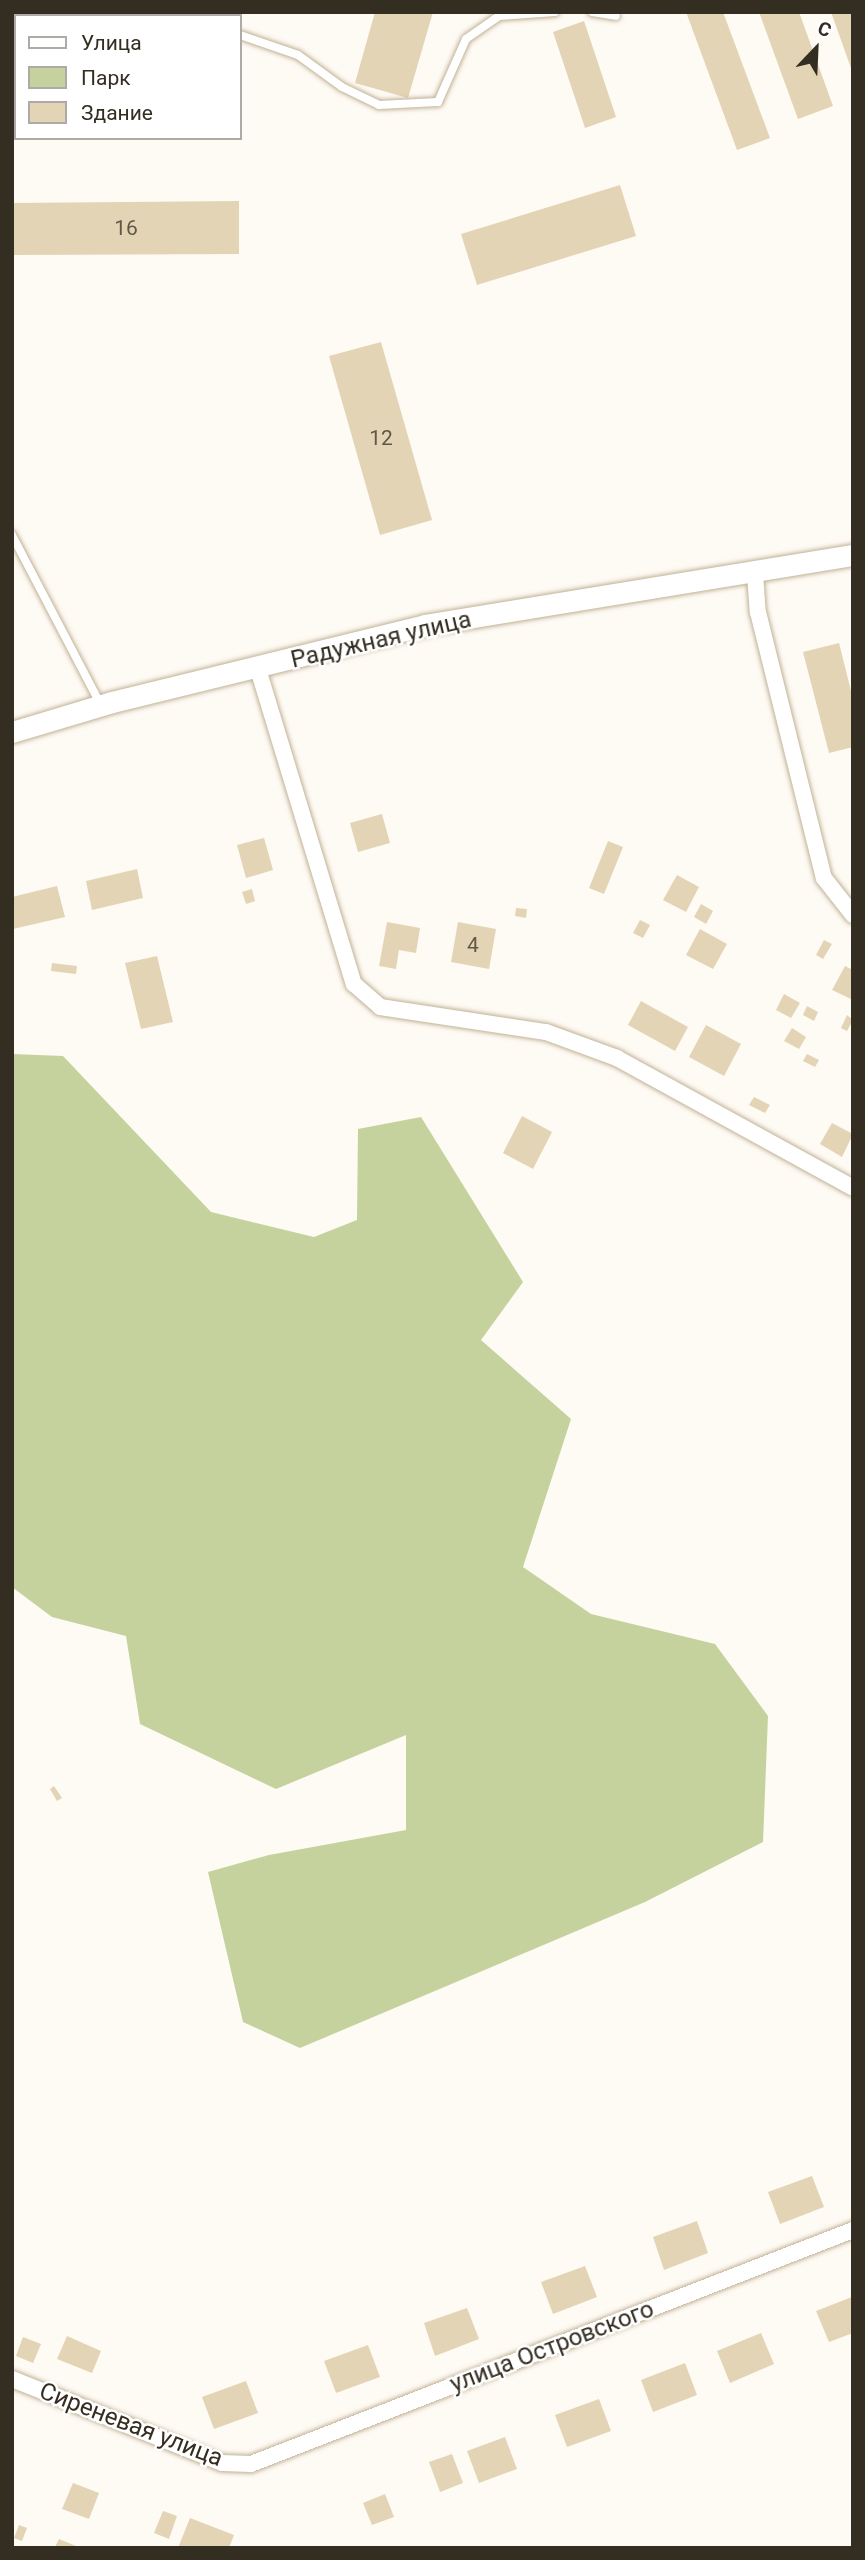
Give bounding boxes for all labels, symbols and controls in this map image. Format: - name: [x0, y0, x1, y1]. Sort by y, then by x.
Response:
- legend: [14, 14, 242, 140]
- north arrow: [781, 14, 851, 84]
- text: С: [814, 16, 835, 42]
- text: Улица: [81, 31, 142, 55]
- text: Парк: [81, 66, 131, 90]
- text: Здание: [81, 101, 153, 125]
- house number: 16: [114, 215, 138, 241]
- house number: 12: [369, 425, 393, 451]
- street label: Радужная улица: [288, 605, 474, 675]
- house number: 4: [467, 932, 479, 958]
- street label: улица Островского: [446, 2295, 658, 2399]
- street label: Сиреневая улица: [35, 2377, 227, 2473]

